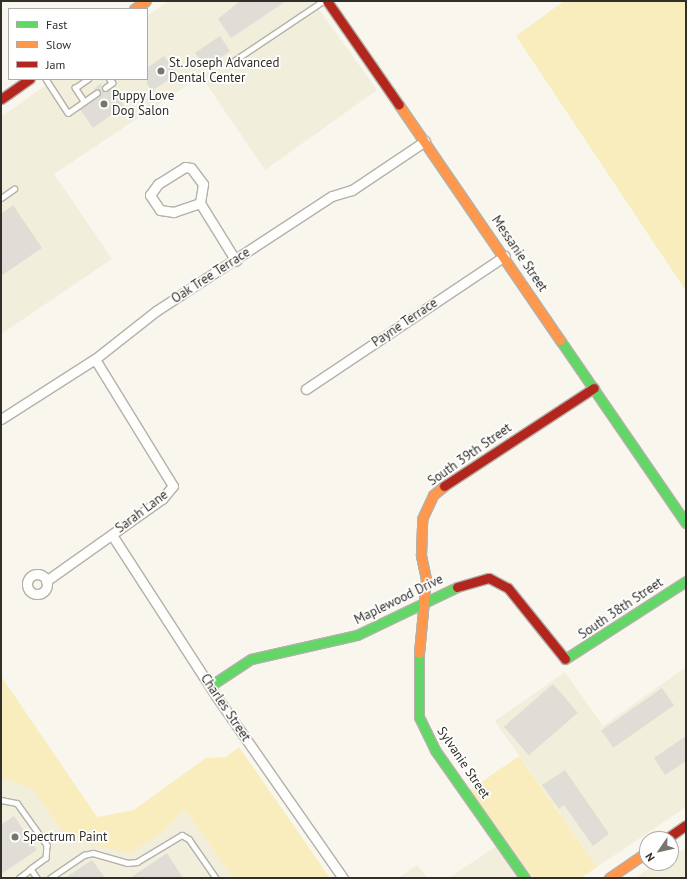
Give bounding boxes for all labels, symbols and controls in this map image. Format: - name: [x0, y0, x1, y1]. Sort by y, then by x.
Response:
- legend: [8, 8, 148, 80]
- text: Fast: [46, 17, 67, 32]
- text: Slow: [46, 37, 71, 52]
- place label: St. Joseph Advanced Dental Center: [169, 56, 281, 87]
- text: Jam: [46, 57, 65, 72]
- marker: St. Joseph Advanced Dental Center: [156, 66, 166, 76]
- place label: Puppy Love Dog Salon: [112, 89, 175, 120]
- marker: Puppy Love Dog Salon: [99, 99, 109, 109]
- street label: Messanie Street: [488, 213, 550, 295]
- street label: Oak Tree Terrace: [168, 245, 254, 307]
- street label: Payne Terrace: [369, 295, 441, 351]
- street label: South 39th Street: [425, 420, 515, 490]
- street label: Sarah Lane: [113, 487, 171, 537]
- street label: Maplewood Drive: [352, 572, 446, 628]
- street label: South 38th Street: [576, 575, 666, 643]
- street label: Charles Street: [197, 671, 253, 745]
- street label: Sylvanie Street: [433, 724, 493, 802]
- place label: Spectrum Paint: [23, 829, 107, 845]
- north arrow: [639, 831, 679, 871]
- marker: Spectrum Paint: [10, 832, 20, 842]
- text: N: [642, 850, 658, 864]

